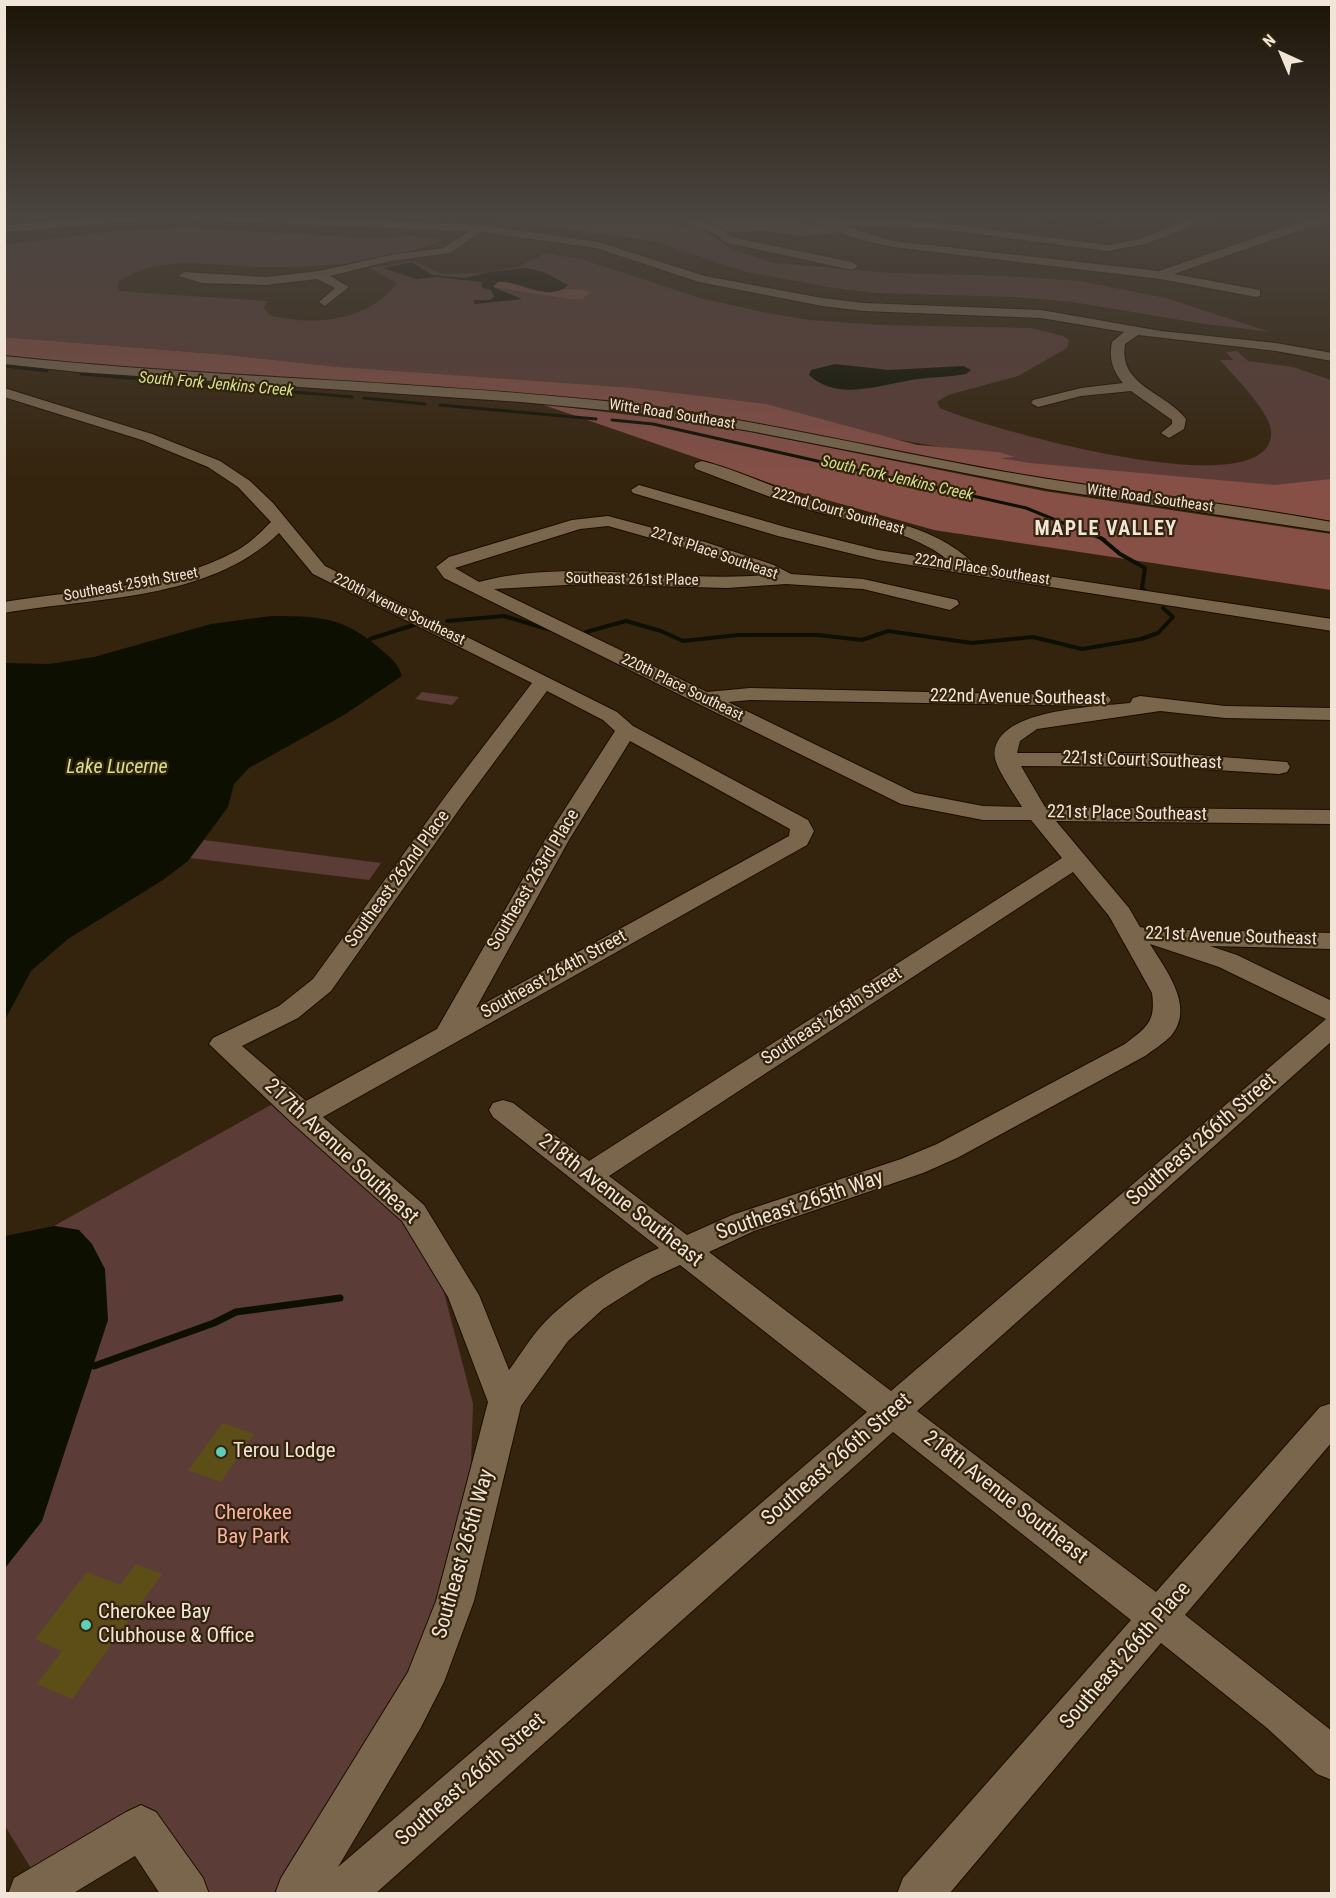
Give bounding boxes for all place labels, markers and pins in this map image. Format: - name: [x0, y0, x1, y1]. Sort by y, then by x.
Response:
- place label: Terou Lodge: [233, 1439, 336, 1465]
- marker: Terou Lodge: [214, 1445, 228, 1459]
- place label: Cherokee Bay Clubhouse & Office: [98, 1600, 254, 1650]
- marker: Cherokee Bay Clubhouse & Office: [79, 1618, 93, 1632]

